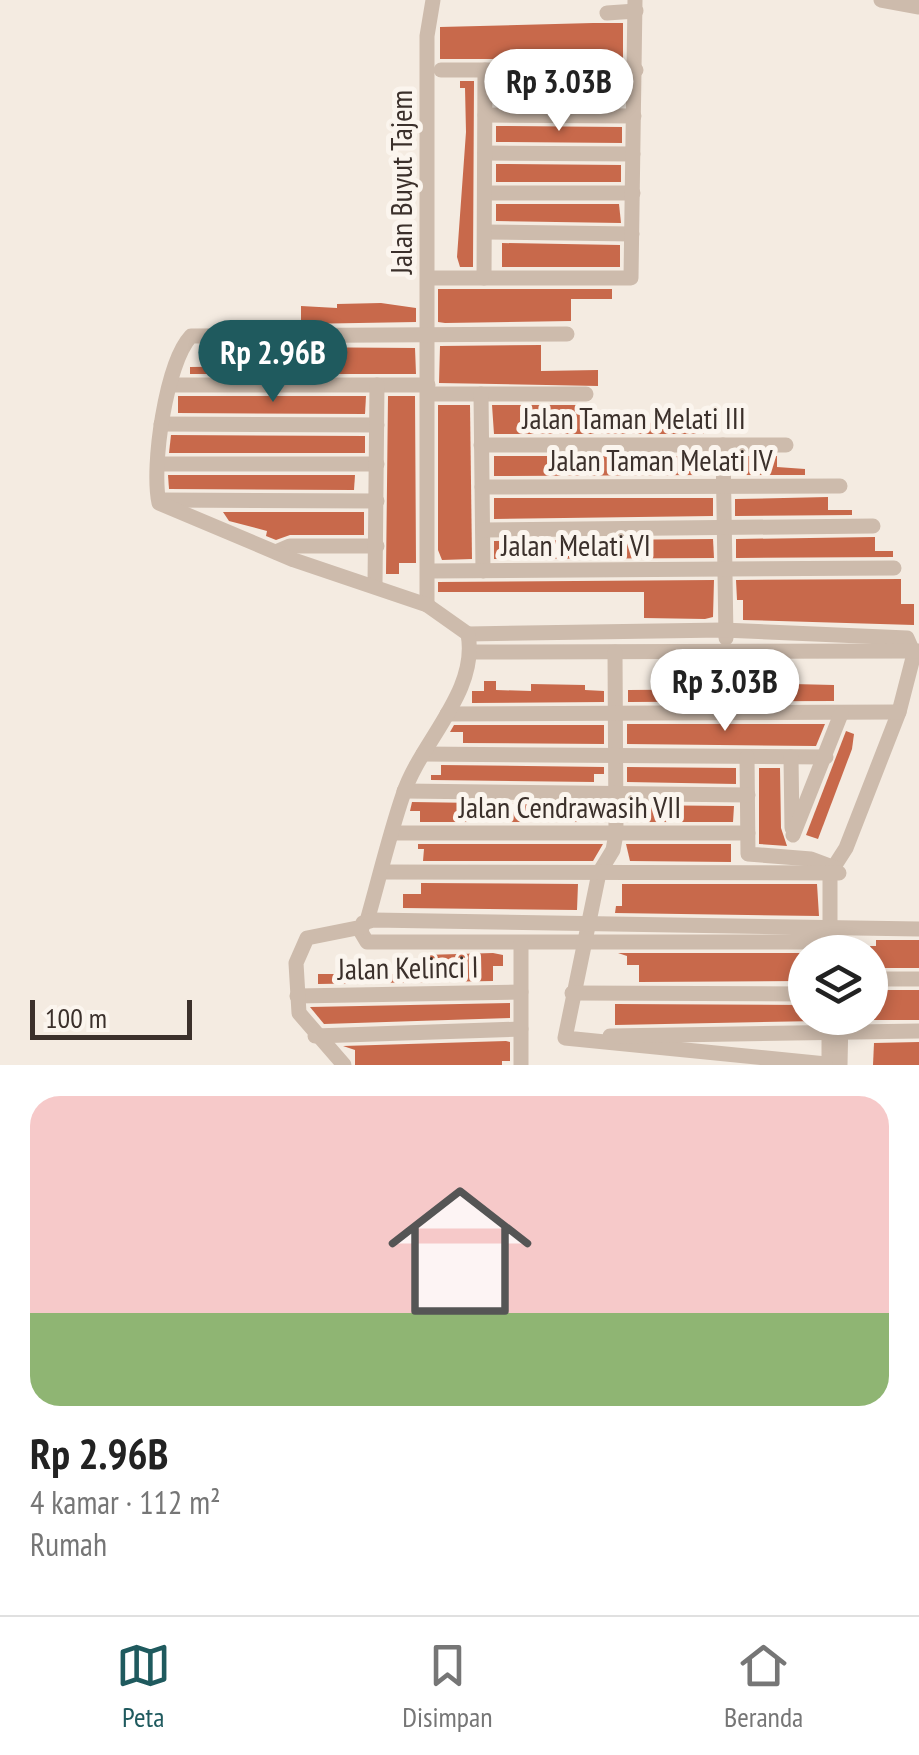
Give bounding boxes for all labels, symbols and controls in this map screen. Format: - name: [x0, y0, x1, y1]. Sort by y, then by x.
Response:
- pin: Rp 3.03B: [456, 49, 662, 134]
- text: Rp 3.03B: [506, 60, 612, 102]
- street label: Jalan Buyut Tajem: [381, 90, 420, 275]
- pin: Rp 2.96B: [170, 320, 376, 405]
- text: Rp 2.96B: [220, 331, 326, 373]
- street label: Jalan Taman Melati III: [521, 398, 746, 437]
- street label: Jalan Taman Melati IV: [548, 440, 773, 479]
- street label: Jalan Melati VI: [500, 525, 651, 564]
- pin: Rp 3.03B: [622, 649, 828, 734]
- text: Rp 3.03B: [672, 660, 778, 702]
- street label: Jalan Cendrawasih VII: [458, 787, 681, 826]
- map controls: [788, 935, 888, 1035]
- button: layers: [788, 935, 888, 1035]
- street label: Jalan Kelinci I: [336, 946, 479, 988]
- scale bar: [30, 995, 192, 1040]
- text: 100 m: [45, 999, 107, 1036]
- icon: home: [370, 1161, 550, 1341]
- text: Rp 2.96B: [30, 1426, 168, 1481]
- text: 4 kamar · 112 m²: [30, 1481, 221, 1523]
- text: Rumah: [30, 1523, 107, 1565]
- tab: Peta: [116, 1638, 171, 1735]
- tab: Disimpan: [402, 1638, 492, 1735]
- tab: Beranda: [724, 1638, 803, 1735]

